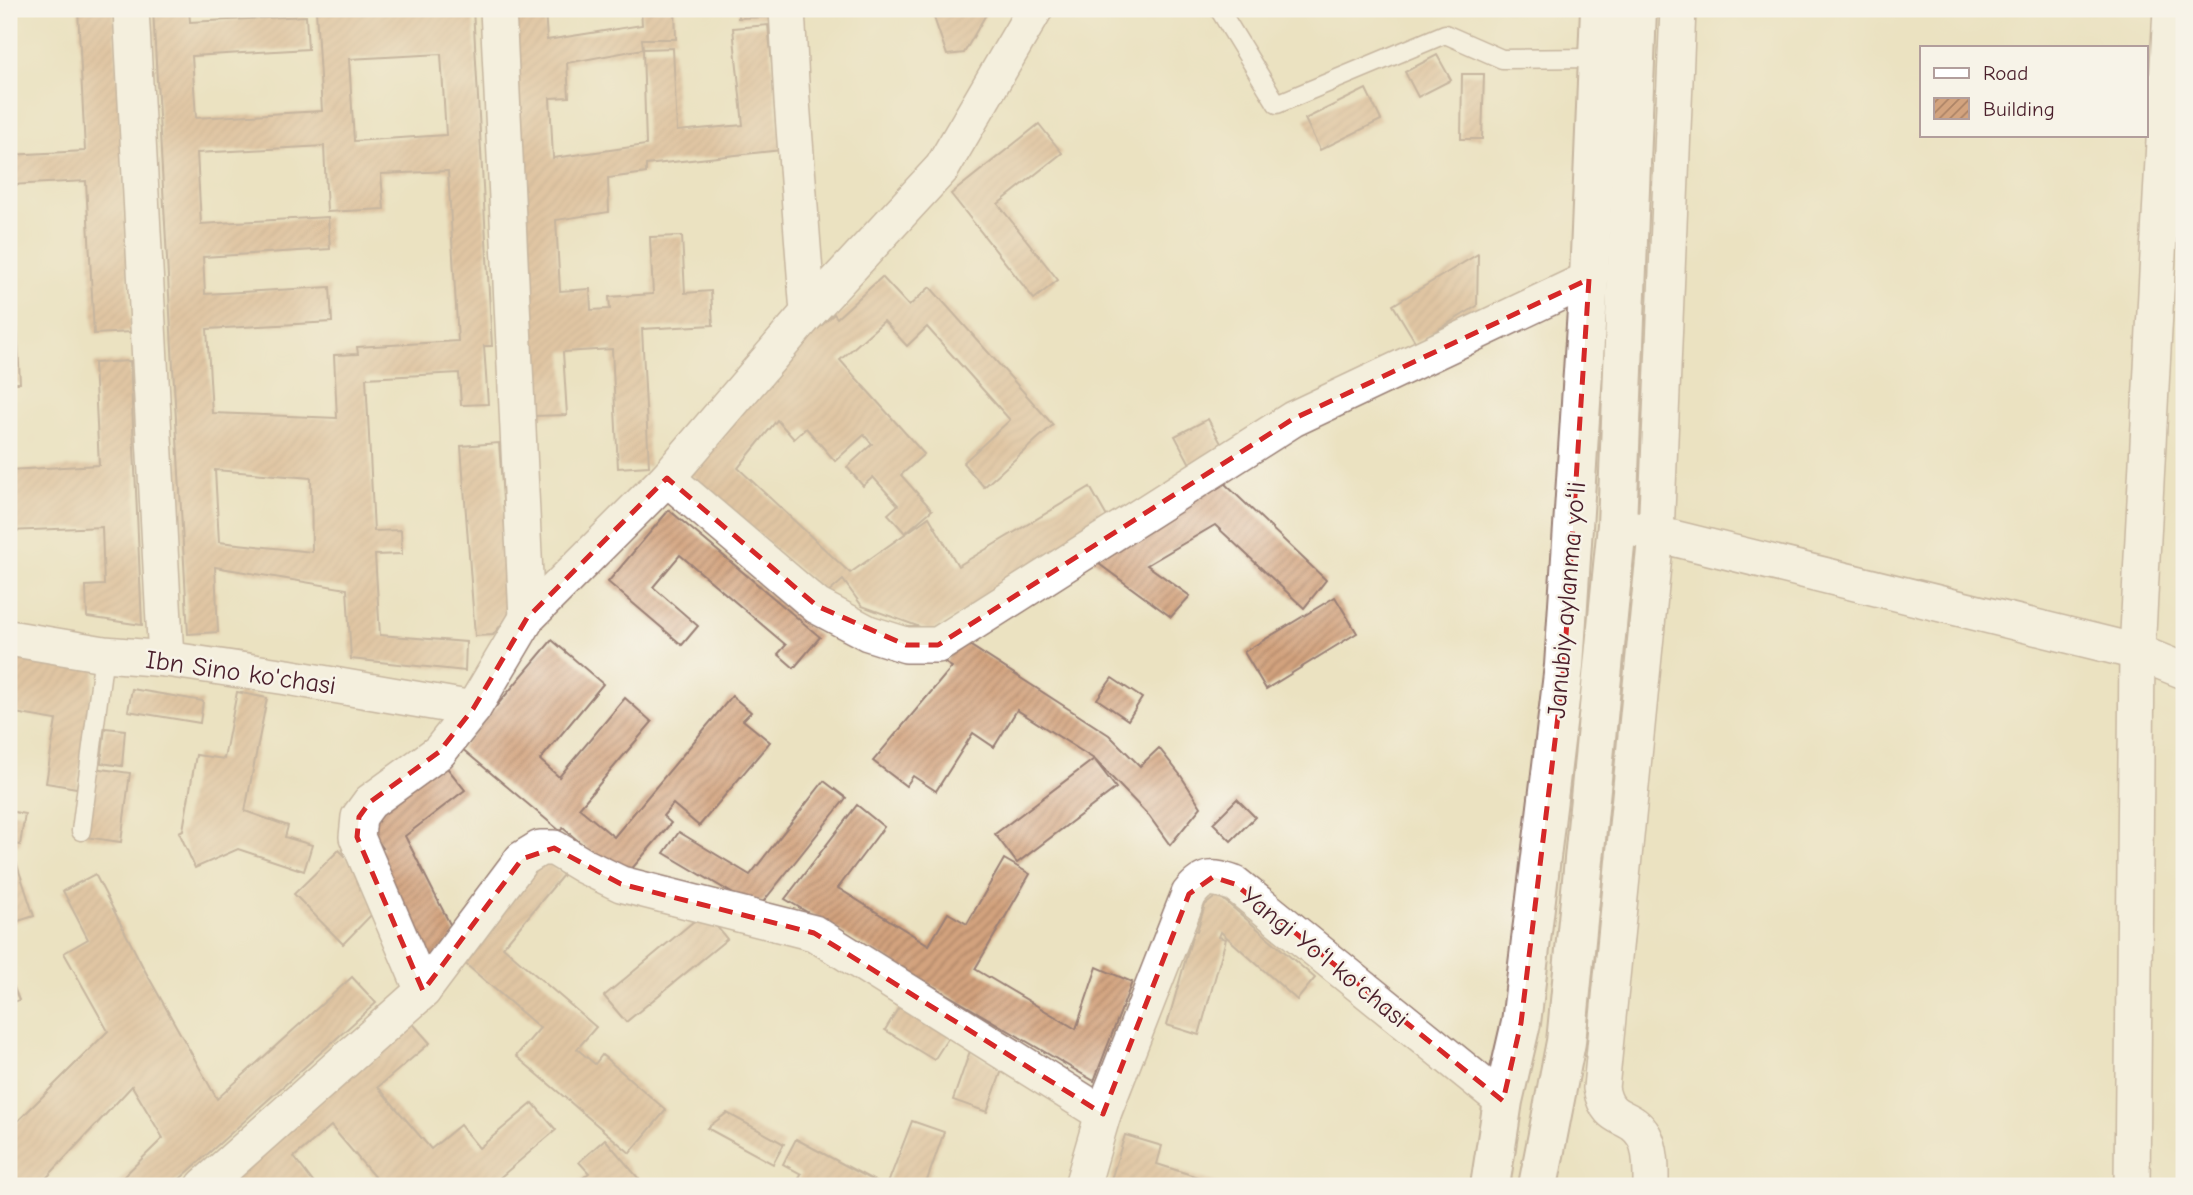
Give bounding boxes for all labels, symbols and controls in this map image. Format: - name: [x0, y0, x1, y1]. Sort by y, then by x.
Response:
- legend: [1920, 46, 2148, 136]
- text: Road: [1983, 61, 2028, 85]
- text: Building: [1983, 97, 2055, 121]
- street label: Janubiy aylanma yoʻli: [1542, 480, 1592, 720]
- street label: Ibn Sino ko'chasi: [144, 645, 338, 701]
- street label: Yangi Yoʻl koʻchasi: [1235, 881, 1414, 1034]

